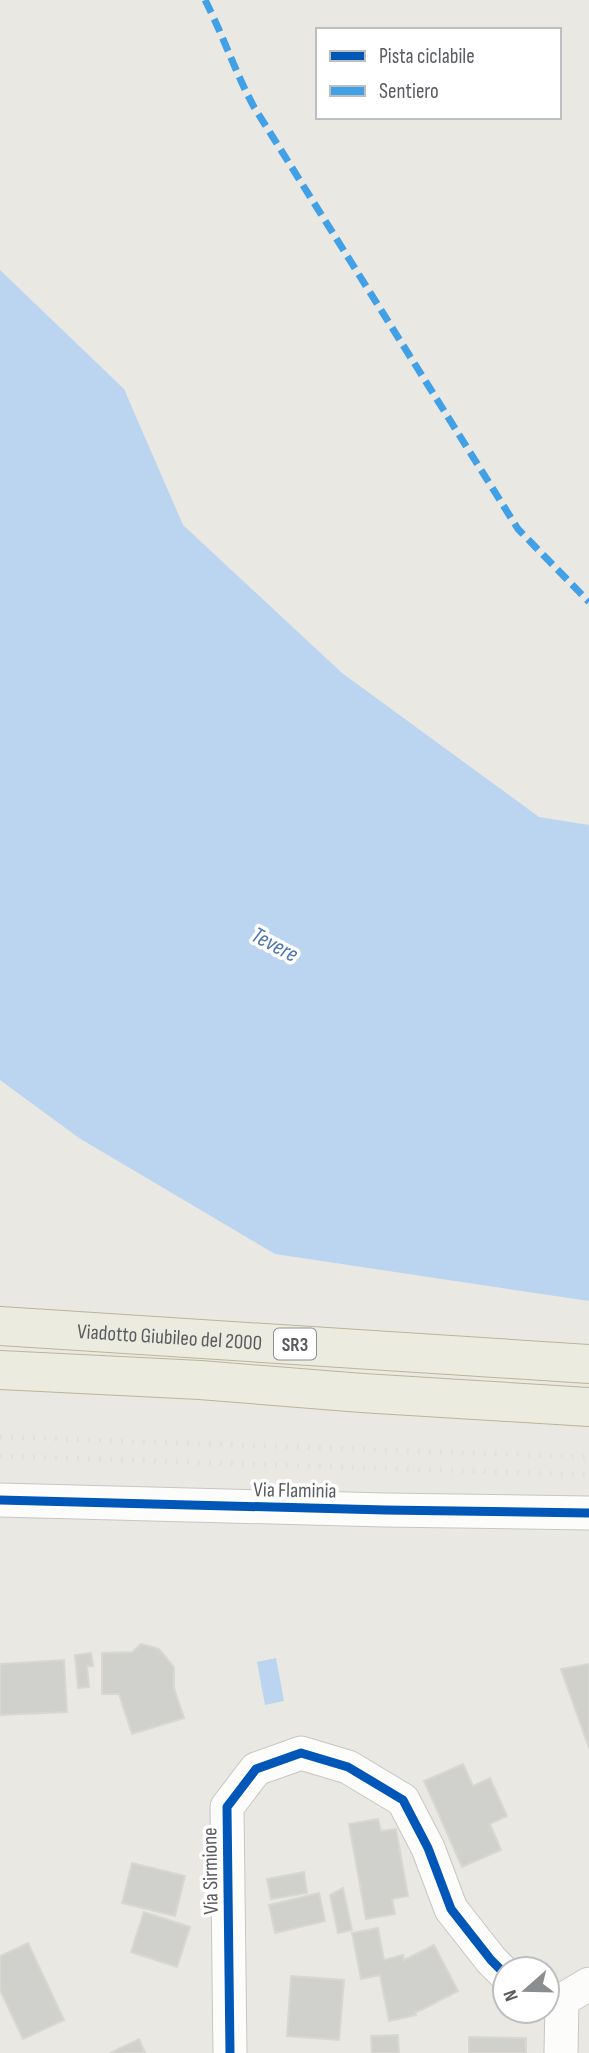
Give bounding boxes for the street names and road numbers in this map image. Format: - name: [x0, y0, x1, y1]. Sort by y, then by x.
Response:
- street label: Viadotto Giubileo del 2000: [76, 1319, 263, 1356]
- road number: SR3: [274, 1328, 316, 1360]
- street label: Via Flaminia: [253, 1477, 337, 1504]
- street label: Via Sirmione: [197, 1827, 224, 1915]

